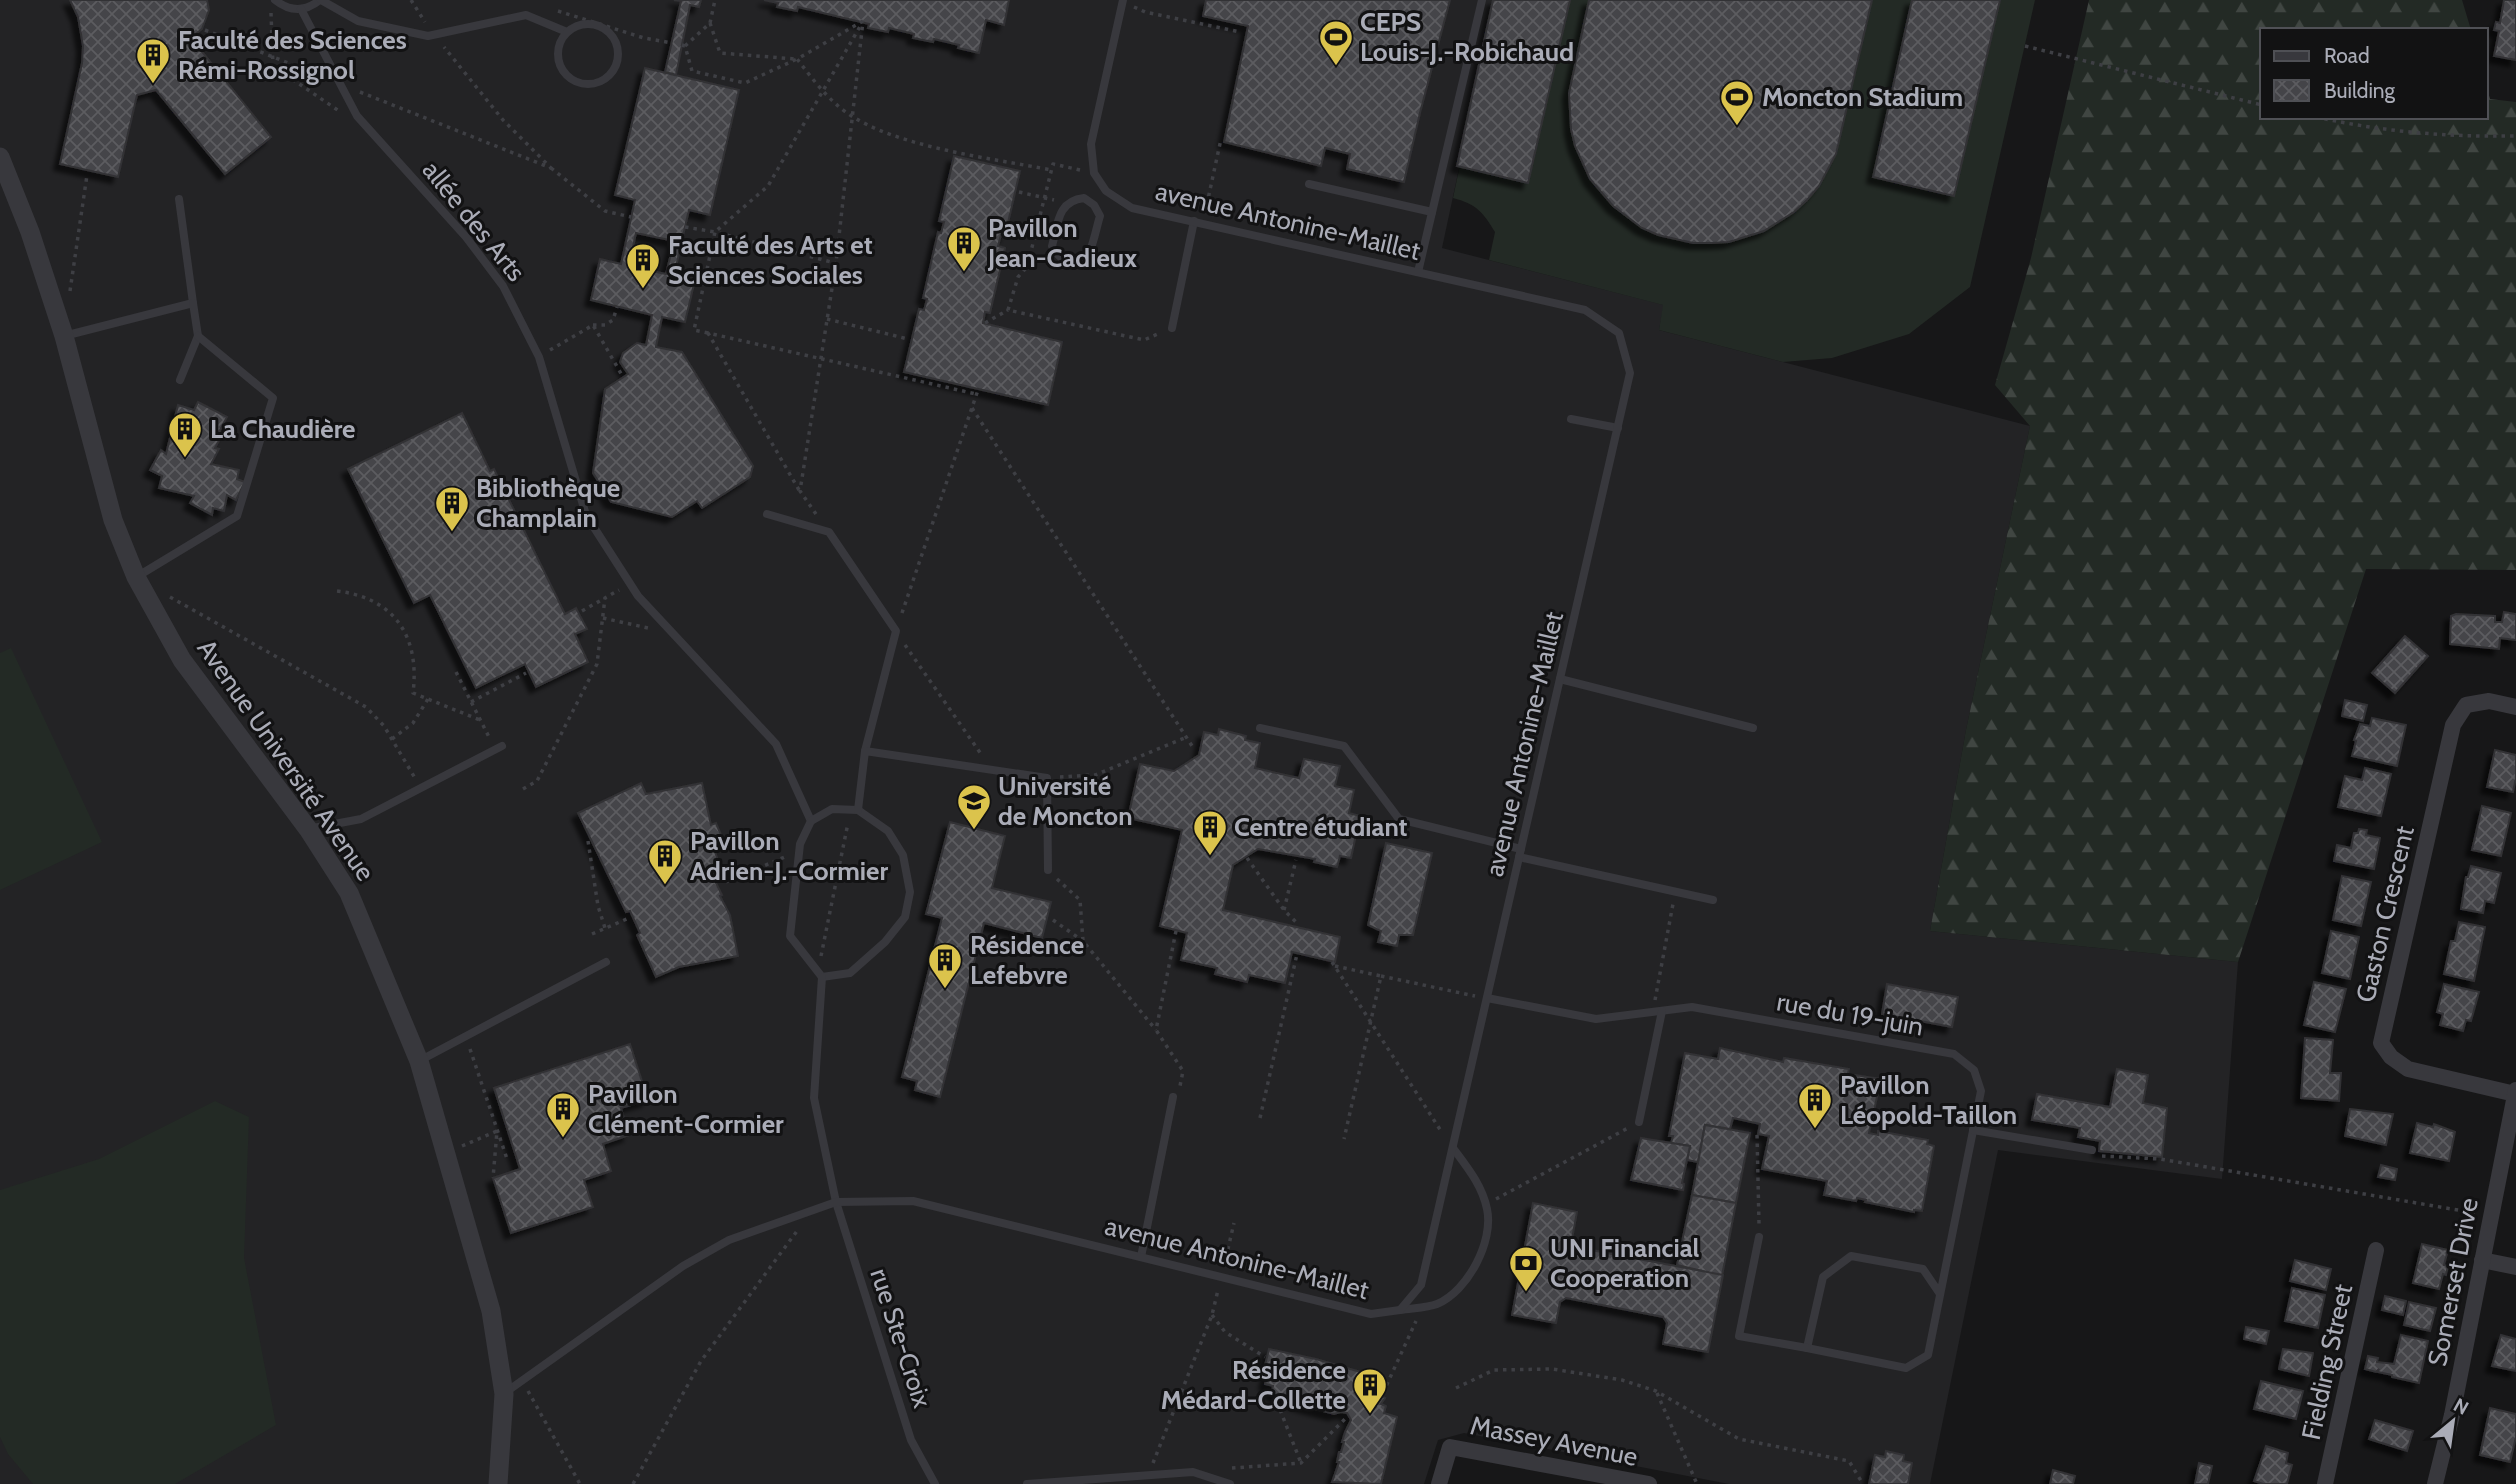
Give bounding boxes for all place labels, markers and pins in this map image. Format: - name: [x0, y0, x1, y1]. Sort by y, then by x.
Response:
- place label: CEPS Louis-J.-Robichaud: [1360, 6, 1574, 68]
- sports icon: CEPS Louis-J.-Robichaud: [1317, 18, 1355, 67]
- place label: Faculté des Sciences Rémi-Rossignol: [178, 24, 407, 86]
- building icon: Faculté des Sciences Rémi-Rossignol: [134, 36, 172, 85]
- sports icon: Moncton Stadium: [1718, 78, 1756, 127]
- place label: Moncton Stadium: [1762, 81, 1963, 113]
- place label: Pavillon Jean-Cadieux: [987, 212, 1137, 274]
- building icon: Pavillon Jean-Cadieux: [945, 224, 983, 273]
- place label: Faculté des Arts et Sciences Sociales: [668, 229, 873, 291]
- building icon: Faculté des Arts et Sciences Sociales: [624, 241, 662, 290]
- building icon: La Chaudière: [166, 410, 204, 459]
- place label: La Chaudière: [210, 413, 355, 445]
- place label: Bibliothèque Champlain: [476, 472, 620, 534]
- building icon: Bibliothèque Champlain: [433, 484, 471, 533]
- place label: Université de Moncton: [998, 770, 1133, 832]
- school or university icon: Université de Moncton: [955, 782, 993, 831]
- building icon: Centre étudiant: [1191, 808, 1229, 857]
- place label: Centre étudiant: [1234, 811, 1408, 843]
- place label: Pavillon Adrien-J.-Cormier: [690, 825, 888, 887]
- building icon: Pavillon Adrien-J.-Cormier: [646, 837, 684, 886]
- place label: Résidence Lefebvre: [970, 929, 1084, 991]
- building icon: Résidence Lefebvre: [926, 941, 964, 990]
- place label: Pavillon Léopold-Taillon: [1840, 1069, 2017, 1131]
- place label: Pavillon Clément-Cormier: [588, 1078, 784, 1140]
- building icon: Pavillon Léopold-Taillon: [1796, 1081, 1834, 1130]
- building icon: Pavillon Clément-Cormier: [544, 1090, 582, 1139]
- place label: UNI Financial Cooperation: [1550, 1232, 1700, 1294]
- bank icon: UNI Financial Cooperation: [1507, 1244, 1545, 1293]
- place label: Résidence Médard-Collette: [1161, 1354, 1346, 1416]
- building icon: Résidence Médard-Collette: [1351, 1366, 1389, 1415]

